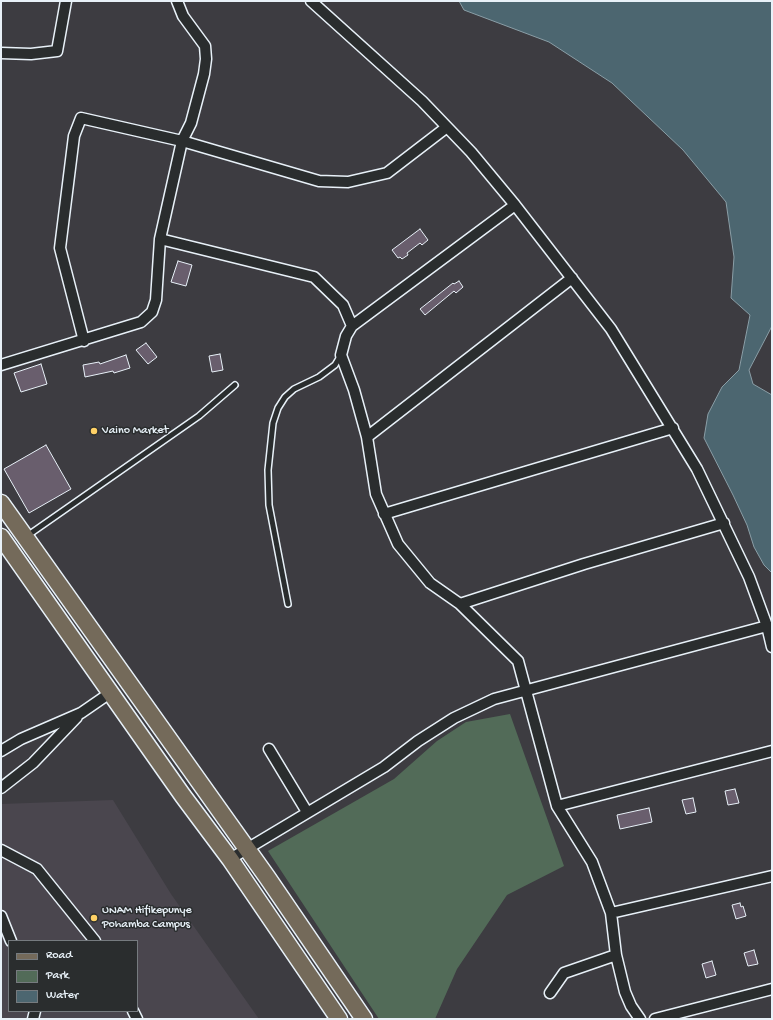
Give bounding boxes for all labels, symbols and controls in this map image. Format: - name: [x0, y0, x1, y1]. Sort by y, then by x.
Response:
- place label: Vaino Market: [102, 424, 168, 438]
- marker: Vaino Market: [89, 426, 99, 436]
- place label: UNAM Hifikepunye Pohamba Campus: [102, 904, 192, 932]
- marker: UNAM Hifikepunye Pohamba Campus: [89, 913, 99, 923]
- legend: [8, 940, 138, 1012]
- text: Road: [46, 949, 72, 963]
- text: Park: [46, 969, 69, 983]
- text: Water: [46, 989, 78, 1003]

